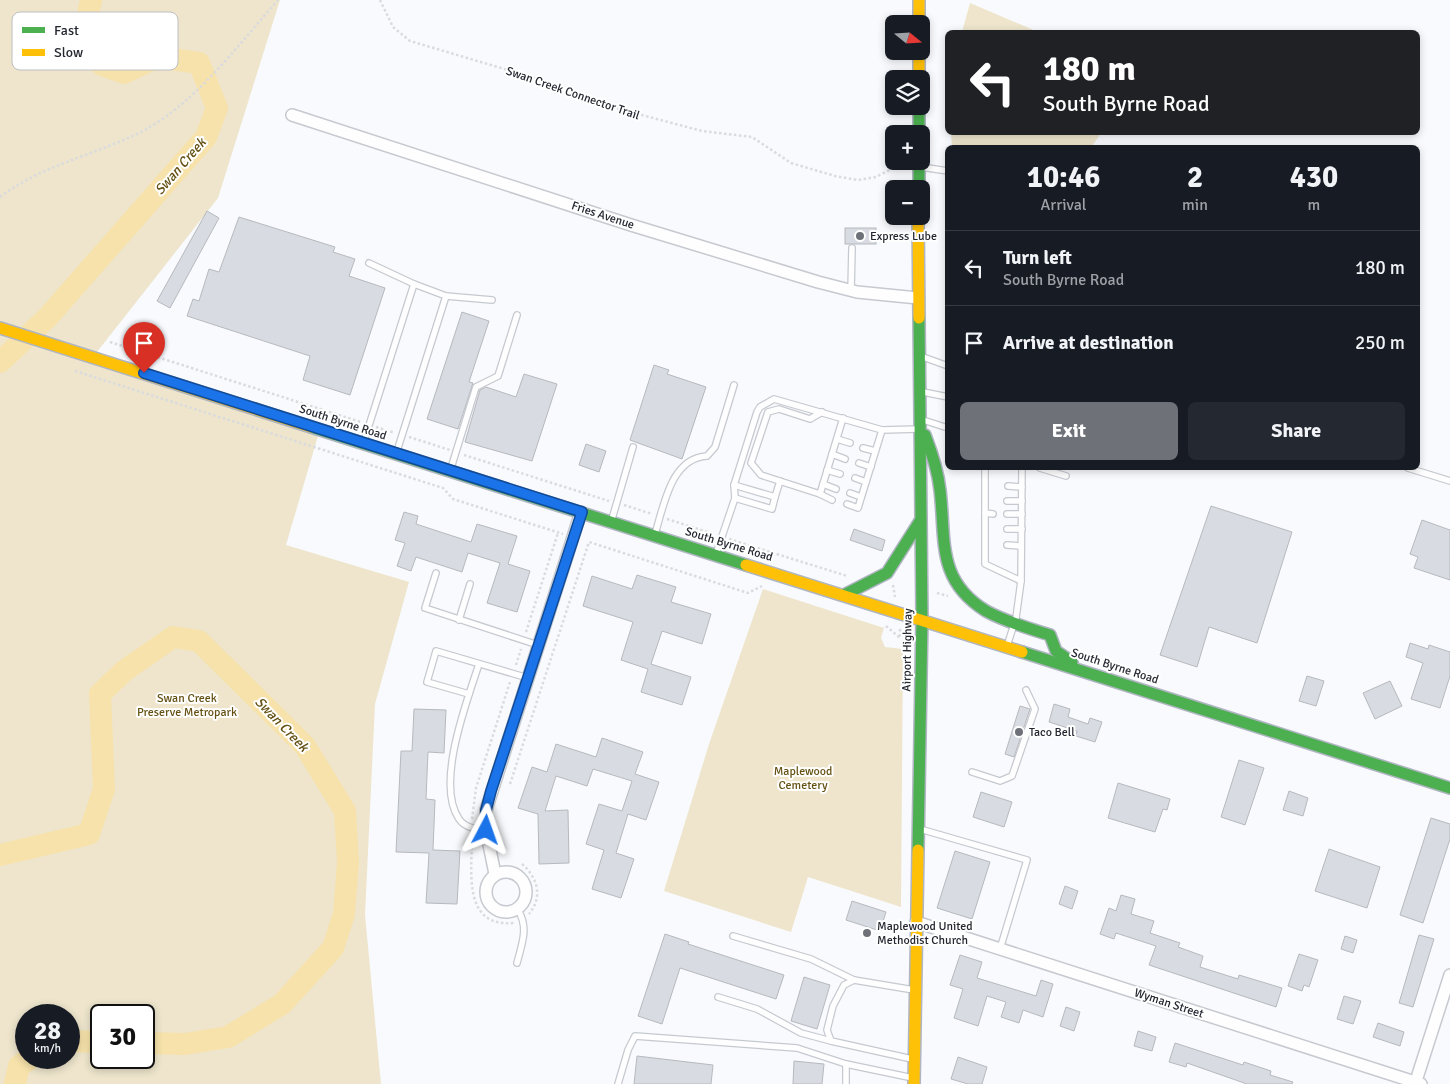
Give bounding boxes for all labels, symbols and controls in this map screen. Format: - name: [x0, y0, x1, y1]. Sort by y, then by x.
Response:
- legend: [12, 12, 178, 70]
- north arrow: [885, 15, 930, 60]
- map controls: [885, 15, 930, 225]
- text: Fast: [54, 22, 79, 39]
- text: Slow: [54, 44, 83, 61]
- text: 180 m: [1043, 47, 1136, 90]
- icon: left: [960, 50, 1025, 115]
- street label: Swan Creek Connector Trail: [504, 64, 642, 124]
- button: layers: [885, 70, 930, 115]
- text: South Byrne Road: [1043, 90, 1210, 117]
- button: +: [885, 125, 930, 170]
- water label: Swan Creek: [151, 133, 211, 198]
- text: 10:46: [1027, 159, 1100, 196]
- text: 2: [1187, 159, 1203, 196]
- text: 430: [1290, 159, 1338, 196]
- button: −: [885, 180, 930, 225]
- text: Arrival: [1040, 195, 1087, 215]
- text: min: [1182, 195, 1208, 215]
- text: m: [1308, 195, 1320, 215]
- street label: Fries Avenue: [569, 198, 636, 233]
- place label: Express Lube: [870, 229, 937, 244]
- marker: Express Lube: [854, 230, 866, 242]
- text: Turn left: [1003, 246, 1072, 270]
- icon: left: [960, 254, 988, 282]
- text: 180 m: [1355, 256, 1405, 280]
- text: South Byrne Road: [1003, 270, 1124, 290]
- pin: [123, 322, 165, 373]
- icon: arrive: [130, 329, 158, 357]
- icon: arrive: [960, 329, 988, 357]
- text: Arrive at destination: [1003, 331, 1174, 355]
- text: 250 m: [1355, 331, 1405, 355]
- street label: South Byrne Road: [297, 401, 388, 444]
- button: Exit: [960, 402, 1178, 460]
- button: Share: [1188, 402, 1405, 460]
- street label: South Byrne Road: [683, 524, 774, 565]
- street label: Airport Highway: [899, 608, 916, 692]
- street label: South Byrne Road: [1069, 645, 1160, 688]
- park label: Swan Creek Preserve Metropark: [137, 691, 237, 720]
- water label: Swan Creek: [251, 693, 313, 757]
- place label: Taco Bell: [1029, 725, 1075, 740]
- marker: Taco Bell: [1013, 726, 1025, 738]
- park label: Maplewood Cemetery: [774, 764, 832, 793]
- position arrow: [459, 803, 511, 855]
- place label: Maplewood United Methodist Church: [877, 919, 973, 948]
- marker: Maplewood United Methodist Church: [861, 927, 873, 939]
- street label: Wyman Street: [1132, 985, 1205, 1022]
- speed limit sign: 30: [90, 1004, 155, 1069]
- text: 28: [34, 1015, 61, 1046]
- text: km/h: [34, 1041, 61, 1056]

